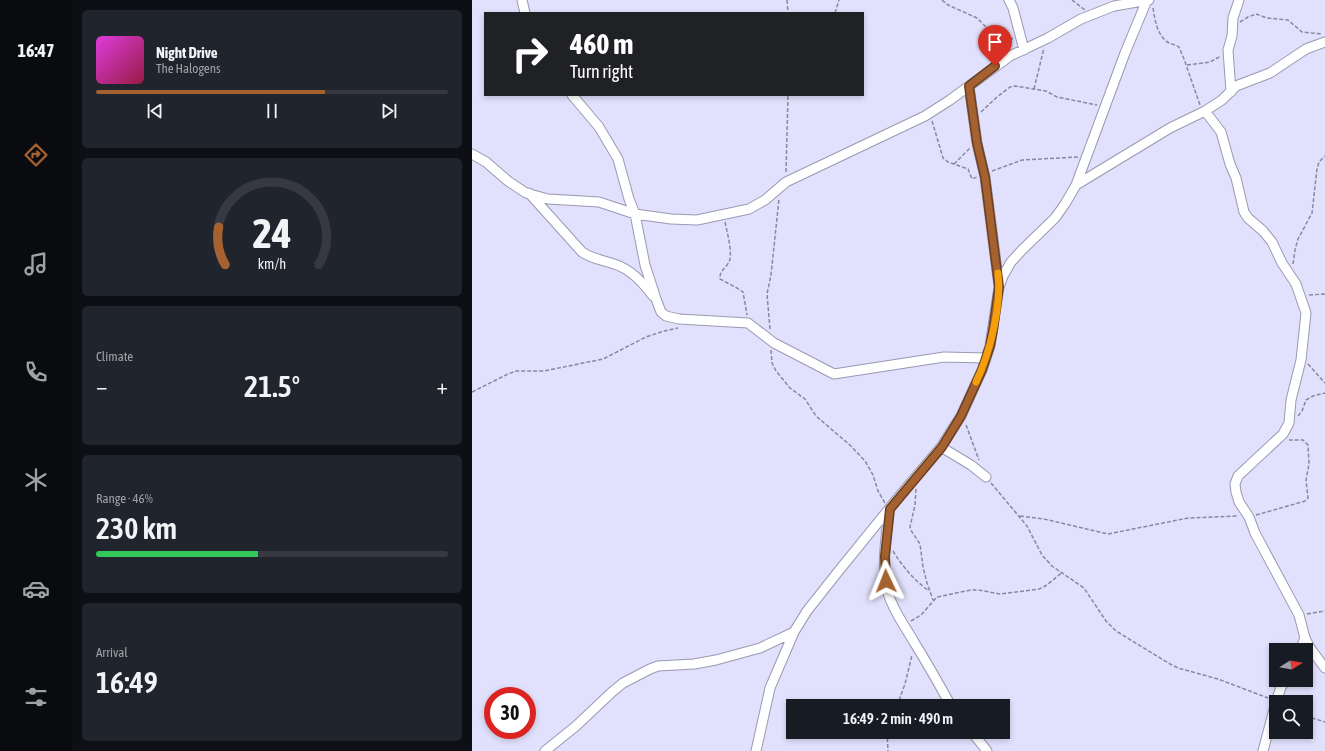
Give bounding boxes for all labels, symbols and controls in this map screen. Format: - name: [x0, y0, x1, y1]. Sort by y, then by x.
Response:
- pin: [978, 25, 1012, 66]
- icon: right: [504, 28, 556, 80]
- text: 460 m: [570, 28, 633, 60]
- icon: arrive: [984, 31, 1006, 53]
- text: 16:47: [17, 40, 55, 61]
- text: Night Drive: [156, 44, 218, 61]
- text: The Halogens: [156, 61, 221, 76]
- text: Turn right: [570, 61, 633, 82]
- icon: previous: [144, 100, 166, 122]
- icon: pause: [261, 100, 283, 122]
- icon: next: [378, 100, 400, 122]
- icon: directions: [22, 141, 50, 169]
- text: 24: [252, 209, 292, 257]
- icon: music: [22, 250, 50, 278]
- text: km/h: [258, 256, 286, 272]
- text: Climate: [96, 349, 133, 364]
- icon: phone: [22, 358, 50, 386]
- text: 21.5°: [244, 369, 300, 403]
- text: −: [96, 373, 107, 399]
- text: +: [437, 373, 448, 399]
- icon: climate: [22, 466, 50, 494]
- text: Range · 46%: [96, 491, 153, 506]
- text: 230 km: [96, 511, 177, 545]
- position arrow: [865, 560, 907, 602]
- icon: car: [22, 575, 50, 603]
- north arrow: [1269, 643, 1313, 687]
- map controls: [1269, 643, 1313, 739]
- text: Arrival: [96, 645, 128, 660]
- text: 16:49: [96, 665, 158, 699]
- icon: filters: [22, 683, 50, 711]
- speed limit sign: 30: [484, 687, 536, 739]
- button: search: [1269, 695, 1313, 739]
- text: 16:49 · 2 min · 490 m: [843, 710, 953, 727]

